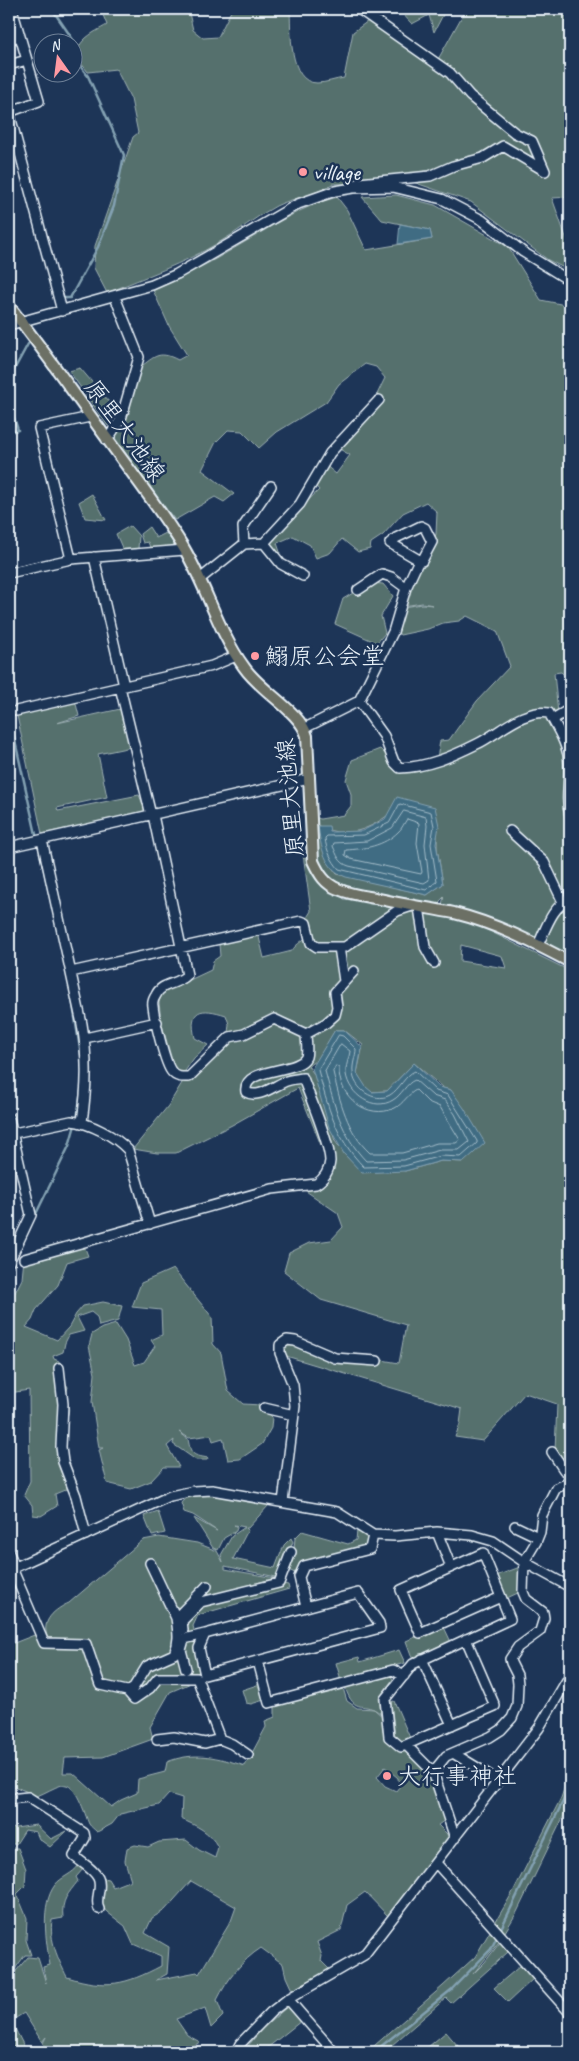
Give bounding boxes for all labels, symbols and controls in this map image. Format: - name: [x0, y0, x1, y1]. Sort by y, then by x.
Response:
- north arrow: [32, 32, 82, 82]
- text: N: [49, 36, 63, 55]
- place label: village: [313, 157, 362, 187]
- marker: village: [297, 166, 309, 178]
- street label: 原里大池線: [78, 373, 172, 487]
- place label: 鰯原公会堂: [265, 641, 385, 671]
- marker: 鰯原公会堂: [249, 650, 261, 662]
- street label: 原里大池線: [270, 737, 310, 859]
- place label: 大行事神社: [397, 1761, 517, 1791]
- marker: 大行事神社: [381, 1770, 393, 1782]

